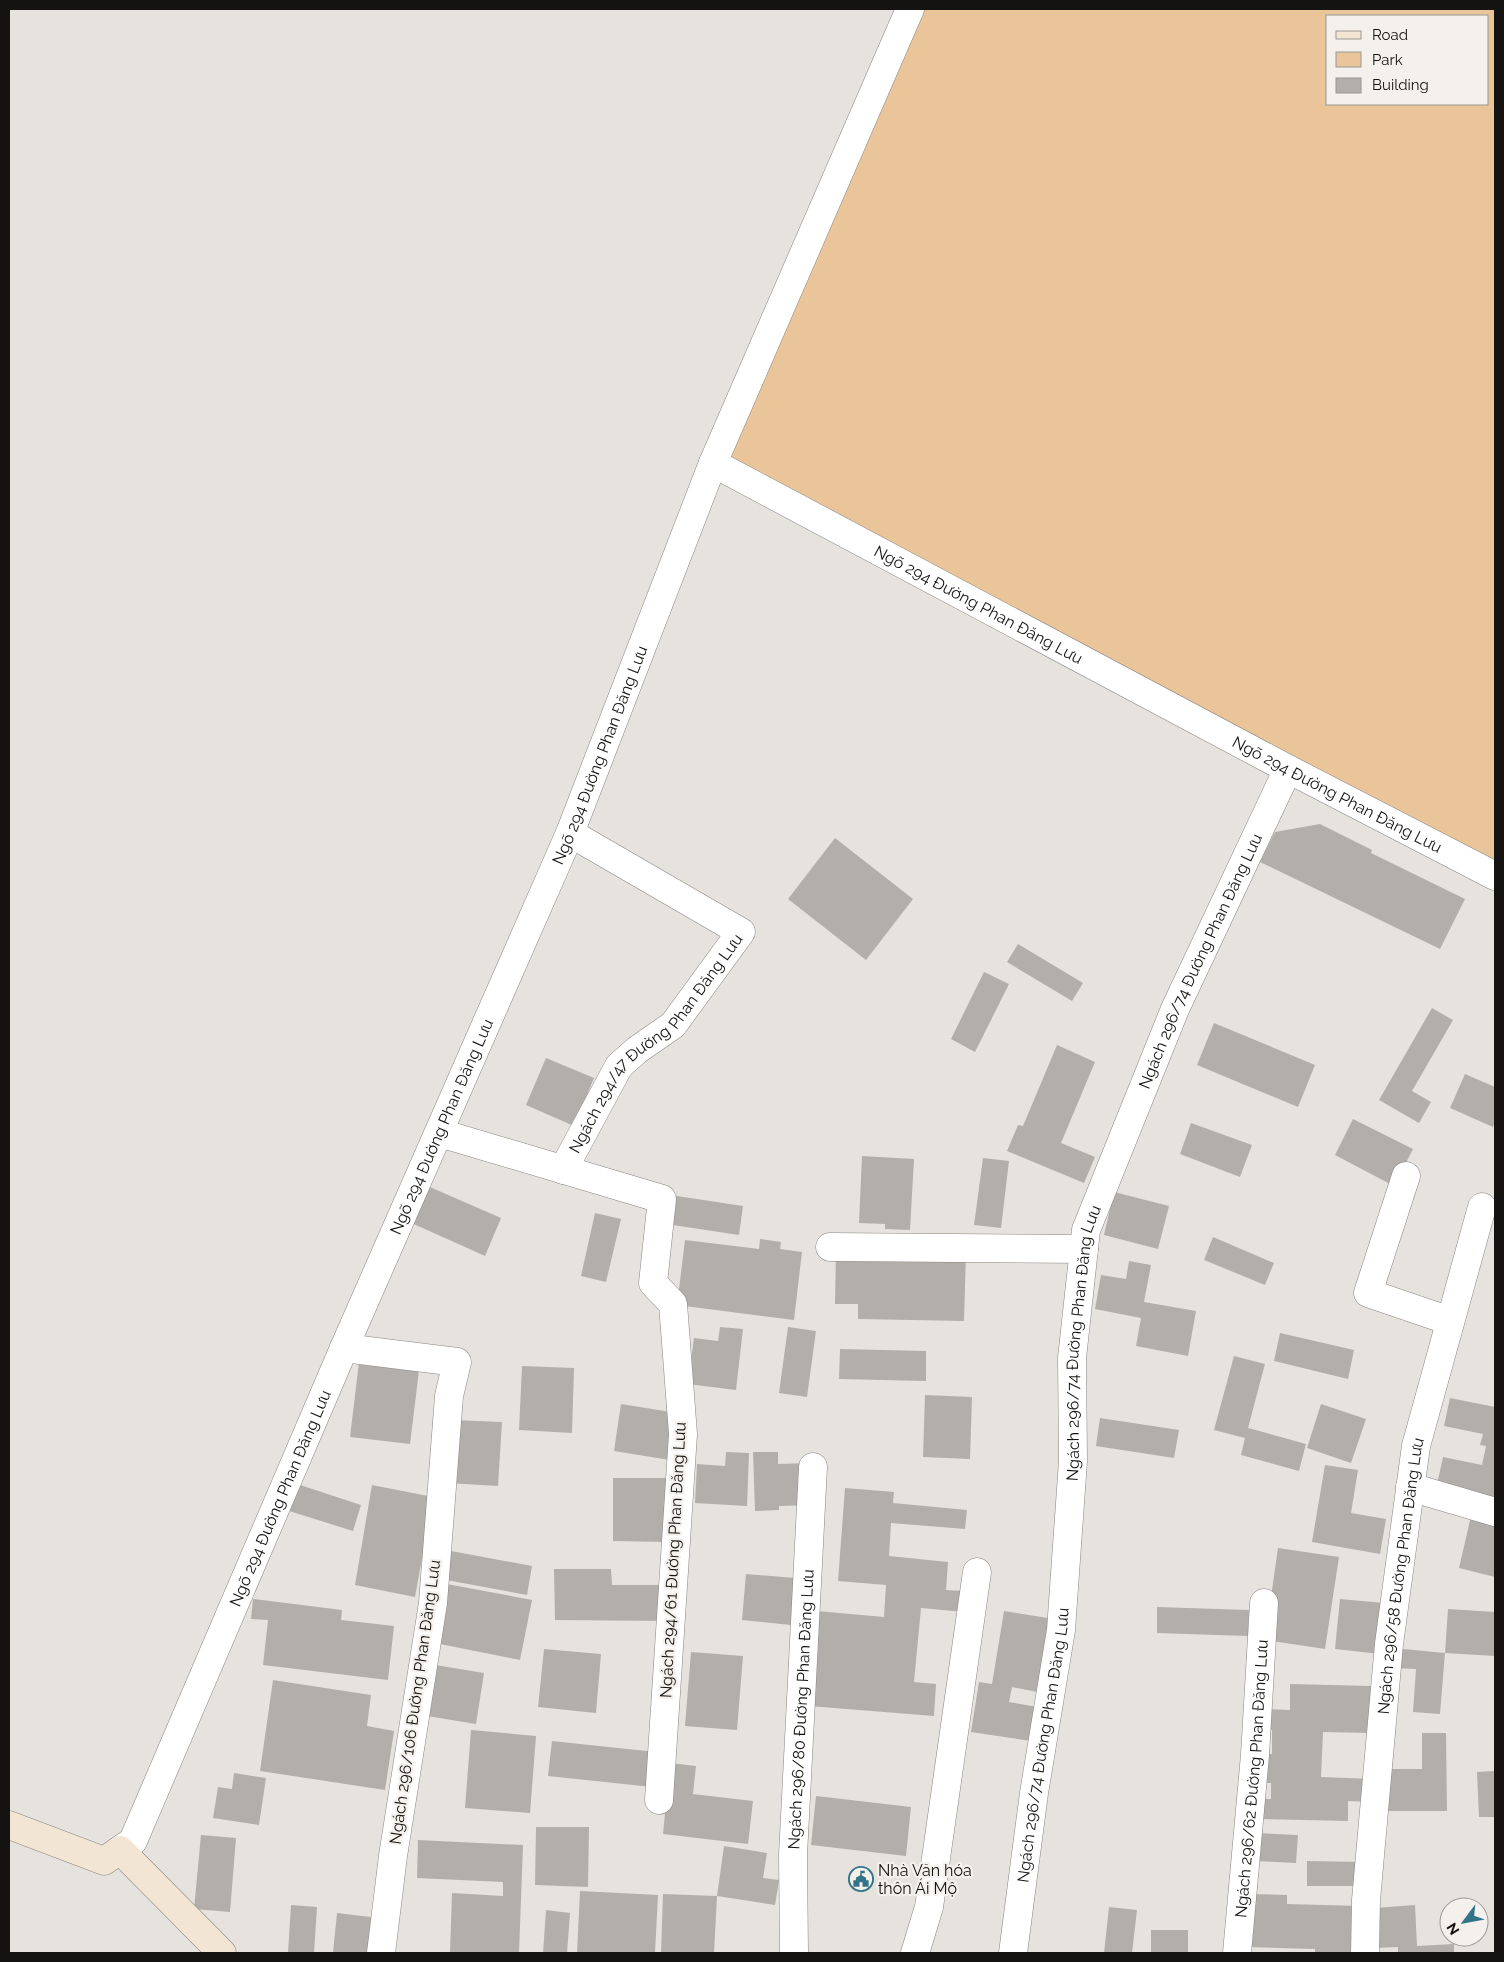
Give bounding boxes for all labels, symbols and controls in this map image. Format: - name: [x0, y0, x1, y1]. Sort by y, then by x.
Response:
- legend: [1326, 15, 1489, 105]
- text: Road: [1372, 26, 1408, 44]
- text: Park: [1372, 51, 1403, 69]
- text: Building: [1372, 76, 1429, 94]
- street label: Ngõ 294 Đường Phan Đăng Lưu: [871, 541, 1086, 668]
- street label: Ngõ 294 Đường Phan Đăng Lưu: [548, 643, 651, 867]
- street label: Ngõ 294 Đường Phan Đăng Lưu: [1229, 732, 1445, 857]
- street label: Ngách 296/74 Đường Phan Đăng Lưu: [1134, 830, 1266, 1091]
- street label: Ngách 294/47 Đường Phan Đăng Lưu: [565, 930, 746, 1156]
- street label: Ngõ 294 Đường Phan Đăng Lưu: [386, 1016, 497, 1237]
- street label: Ngách 296/74 Đường Phan Đăng Lưu: [1062, 1202, 1105, 1482]
- street label: Ngõ 294 Đường Phan Đăng Lưu: [225, 1387, 335, 1609]
- street label: Ngách 294/61 Đường Phan Đăng Lưu: [656, 1421, 690, 1699]
- street label: Ngách 296/58 Đường Phan Đăng Lưu: [1373, 1435, 1427, 1715]
- street label: Ngách 296/106 Đường Phan Đăng Lưu: [386, 1558, 444, 1846]
- street label: Ngách 296/80 Đường Phan Đăng Lưu: [784, 1569, 817, 1850]
- street label: Ngách 296/74 Đường Phan Đăng Lưu: [1013, 1607, 1072, 1884]
- street label: Ngách 296/62 Đường Phan Đăng Lưu: [1231, 1639, 1271, 1919]
- place label: Nhà Văn hóa thôn Ái Mộ: [878, 1861, 972, 1898]
- public building icon: Nhà Văn hóa thôn Ái Mộ: [848, 1866, 874, 1892]
- north arrow: [1439, 1897, 1489, 1947]
- text: N: [1443, 1920, 1463, 1938]

